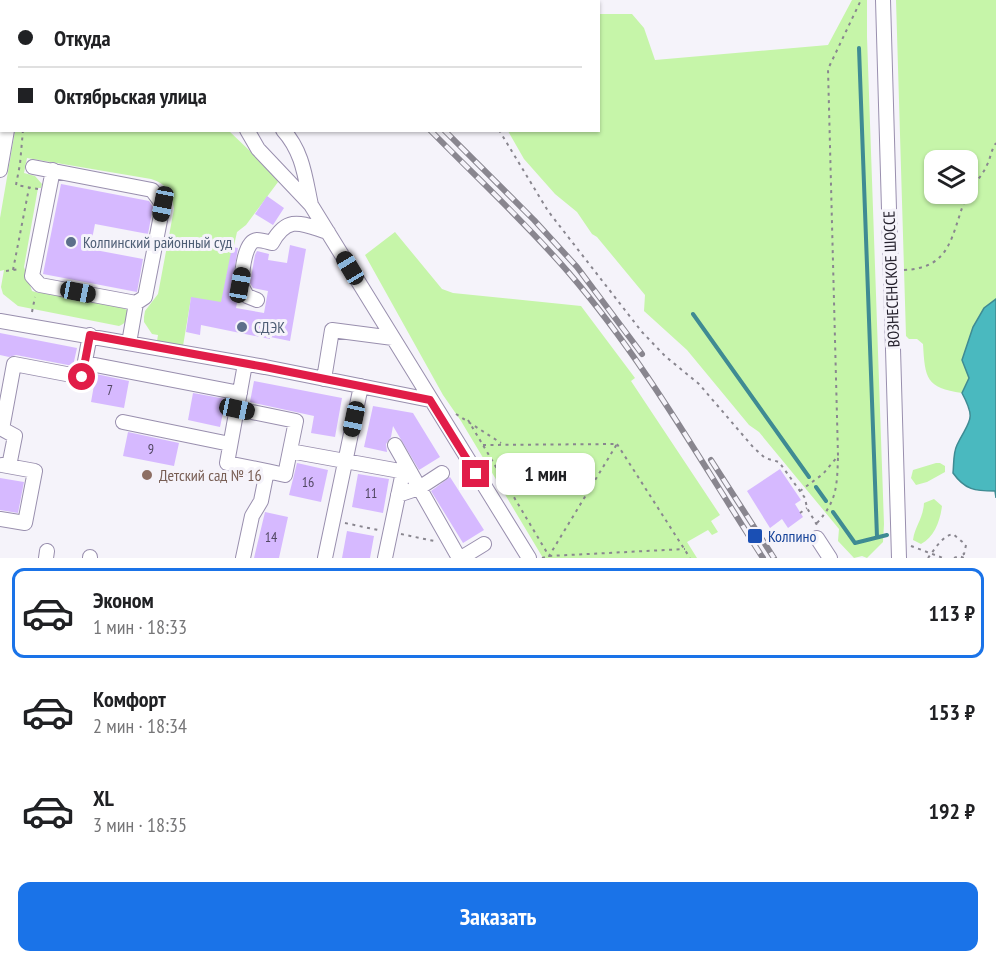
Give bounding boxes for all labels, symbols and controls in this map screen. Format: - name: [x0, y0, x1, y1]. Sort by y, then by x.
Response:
- text: Откуда: [54, 24, 111, 52]
- text: Октябрьская улица: [54, 82, 207, 110]
- map controls: [924, 150, 978, 204]
- button: layers: [924, 150, 978, 204]
- car: [151, 185, 175, 223]
- street label: ВОЗНЕСЕНСКОЕ ШОССЕ: [879, 210, 903, 348]
- place label: Колпинский районный суд: [83, 232, 232, 252]
- marker: Колпинский районный суд: [64, 235, 78, 249]
- car: [333, 248, 367, 288]
- car: [228, 266, 252, 304]
- car: [59, 280, 97, 304]
- place label: СДЭК: [254, 317, 285, 337]
- marker: СДЭК: [235, 320, 249, 334]
- route start: [68, 363, 95, 390]
- house number: 7: [107, 381, 113, 399]
- car: [218, 396, 256, 422]
- car: [341, 400, 367, 438]
- house number: 9: [148, 440, 154, 458]
- callout: 1 мин: [497, 453, 596, 495]
- route end: [462, 460, 489, 487]
- text: 1 мин: [524, 461, 567, 487]
- place label: Детский сад № 16: [159, 465, 262, 485]
- marker: Детский сад № 16: [140, 468, 154, 482]
- house number: 16: [302, 473, 314, 491]
- house number: 11: [365, 484, 377, 502]
- place label: Колпино: [768, 526, 816, 546]
- marker: Колпино: [746, 527, 764, 545]
- house number: 14: [265, 528, 278, 546]
- icon: car: [21, 586, 75, 640]
- text: Эконом: [93, 586, 154, 614]
- text: 113 ₽: [928, 599, 975, 627]
- text: 1 мин · 18:33: [93, 614, 187, 640]
- icon: car: [21, 685, 75, 739]
- text: Комфорт: [93, 685, 166, 713]
- text: 153 ₽: [928, 698, 975, 726]
- text: 2 мин · 18:34: [93, 713, 187, 739]
- icon: car: [21, 784, 75, 838]
- text: XL: [93, 784, 114, 812]
- text: 192 ₽: [928, 797, 975, 825]
- text: 3 мин · 18:35: [93, 812, 187, 838]
- button: Заказать: [18, 882, 978, 951]

